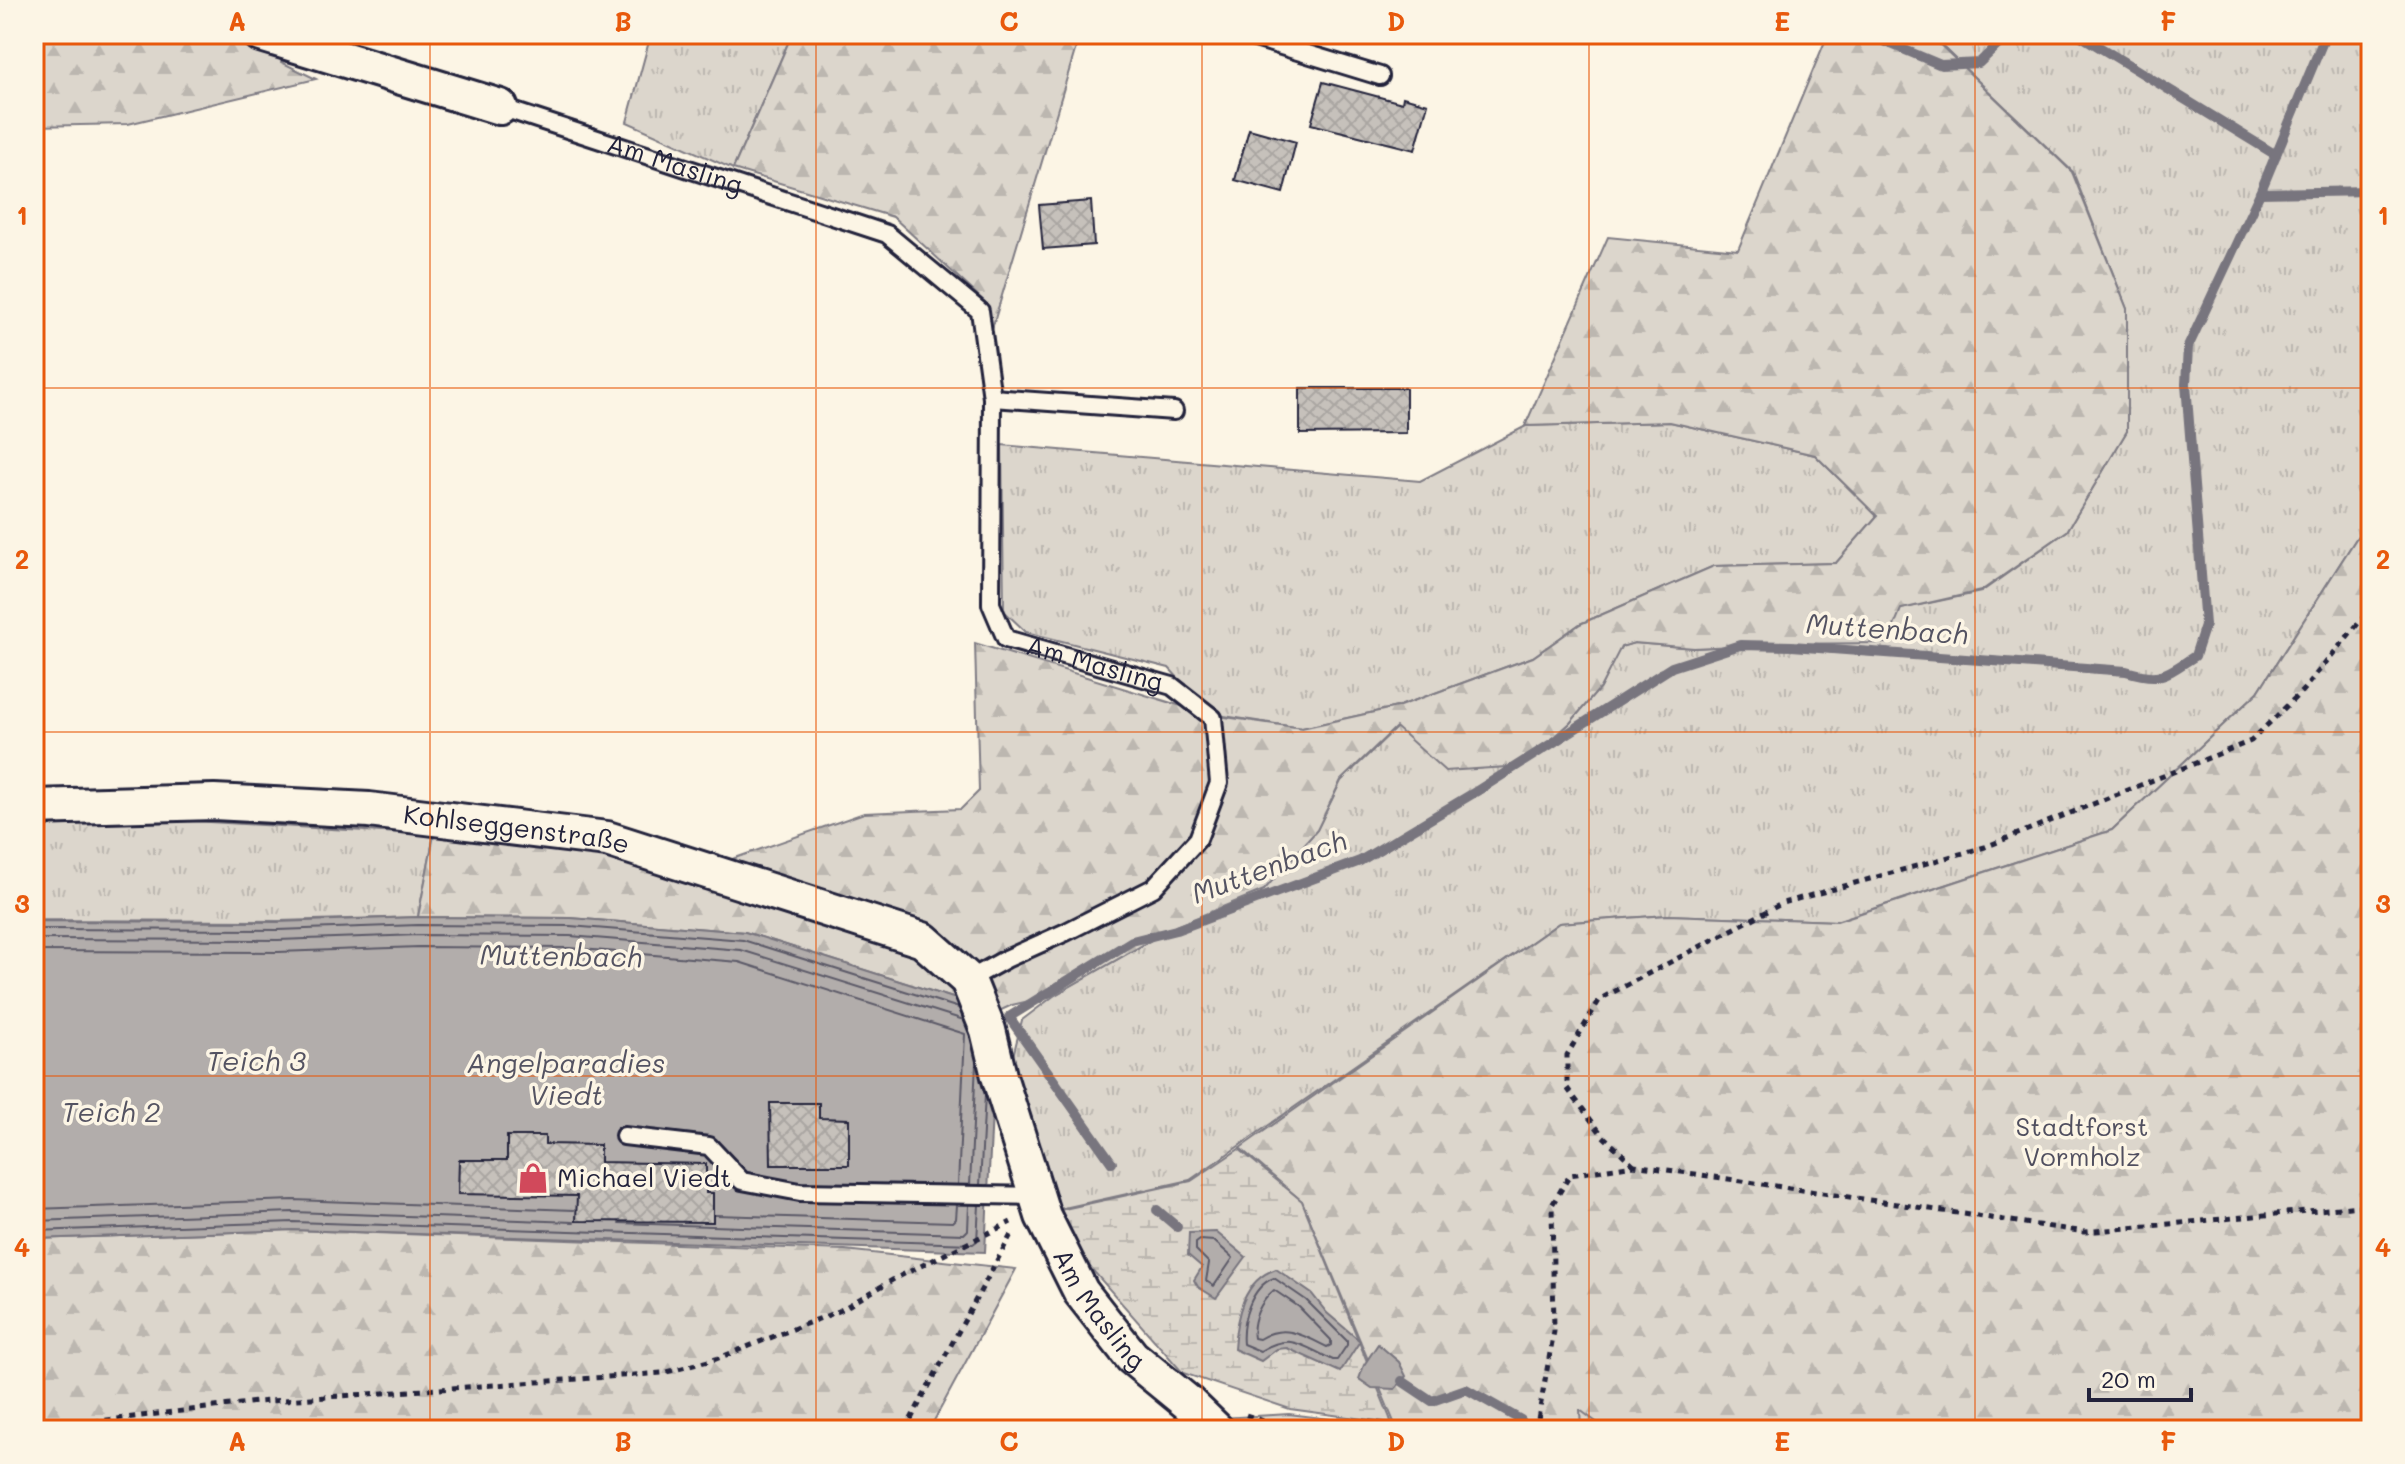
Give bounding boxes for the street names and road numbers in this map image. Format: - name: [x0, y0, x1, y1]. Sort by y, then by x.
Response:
- street label: Am Masling: [603, 125, 747, 202]
- street label: Am Masling: [1023, 628, 1167, 699]
- street label: Kohlseggenstraße: [402, 796, 634, 861]
- street label: Am Masling: [1046, 1243, 1153, 1377]

